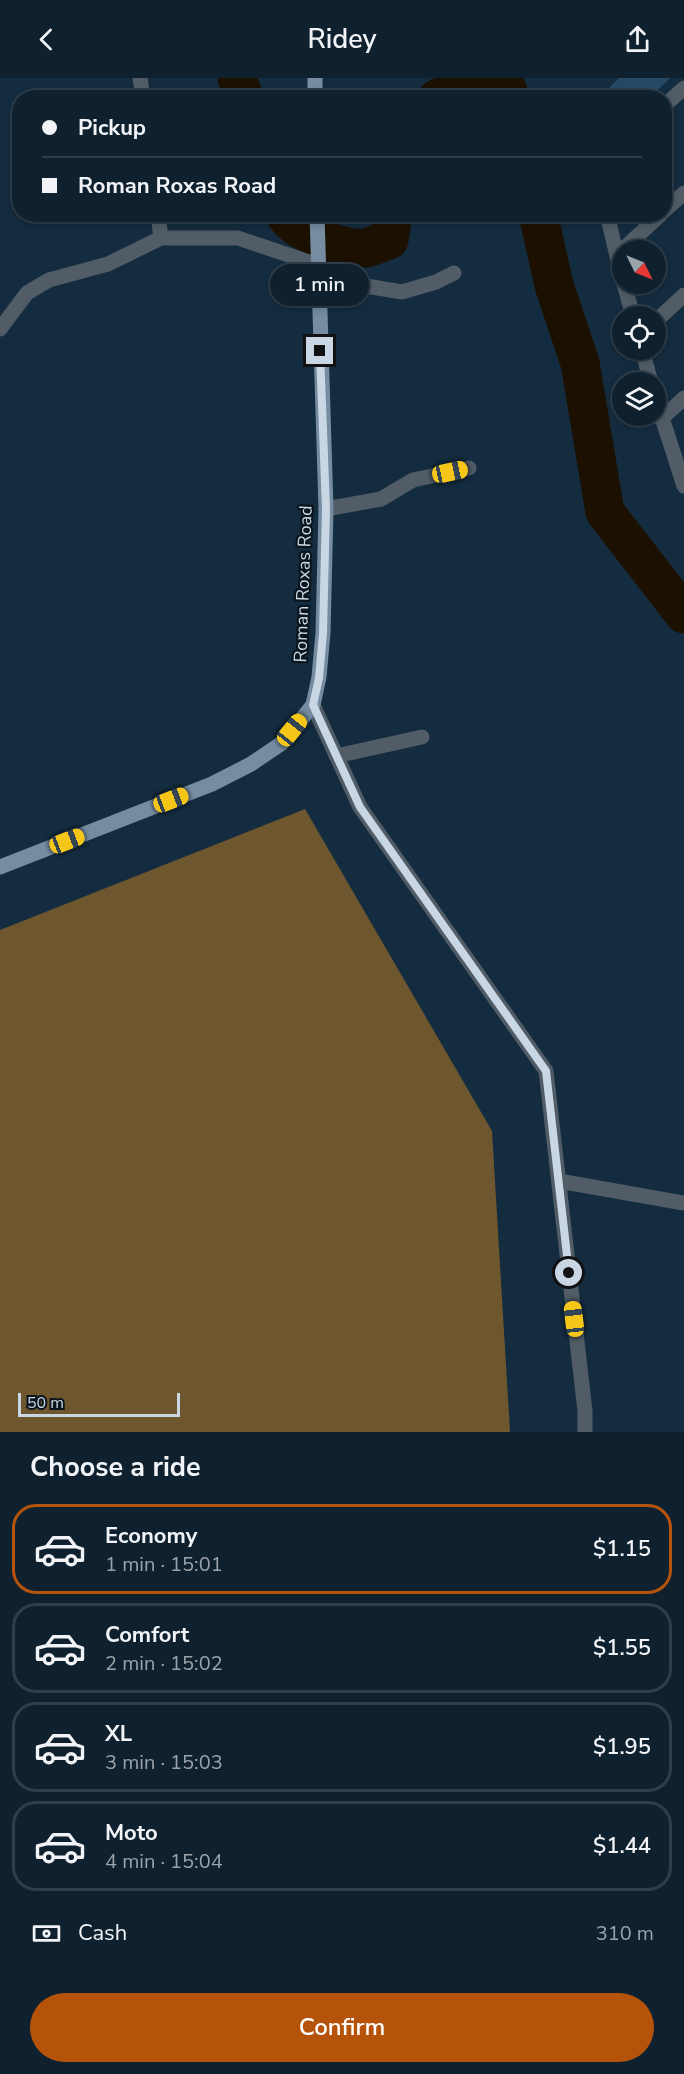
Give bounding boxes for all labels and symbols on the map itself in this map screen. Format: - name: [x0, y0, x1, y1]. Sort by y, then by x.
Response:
- north arrow: [612, 240, 666, 294]
- callout: 1 min: [270, 264, 370, 306]
- route end: [306, 337, 333, 364]
- car: [431, 459, 469, 485]
- street label: Roman Roxas Road: [288, 505, 318, 663]
- car: [274, 710, 310, 750]
- car: [151, 785, 191, 815]
- car: [47, 826, 87, 856]
- route start: [555, 1259, 582, 1286]
- car: [563, 1300, 585, 1338]
- scale bar: [18, 1390, 180, 1418]

